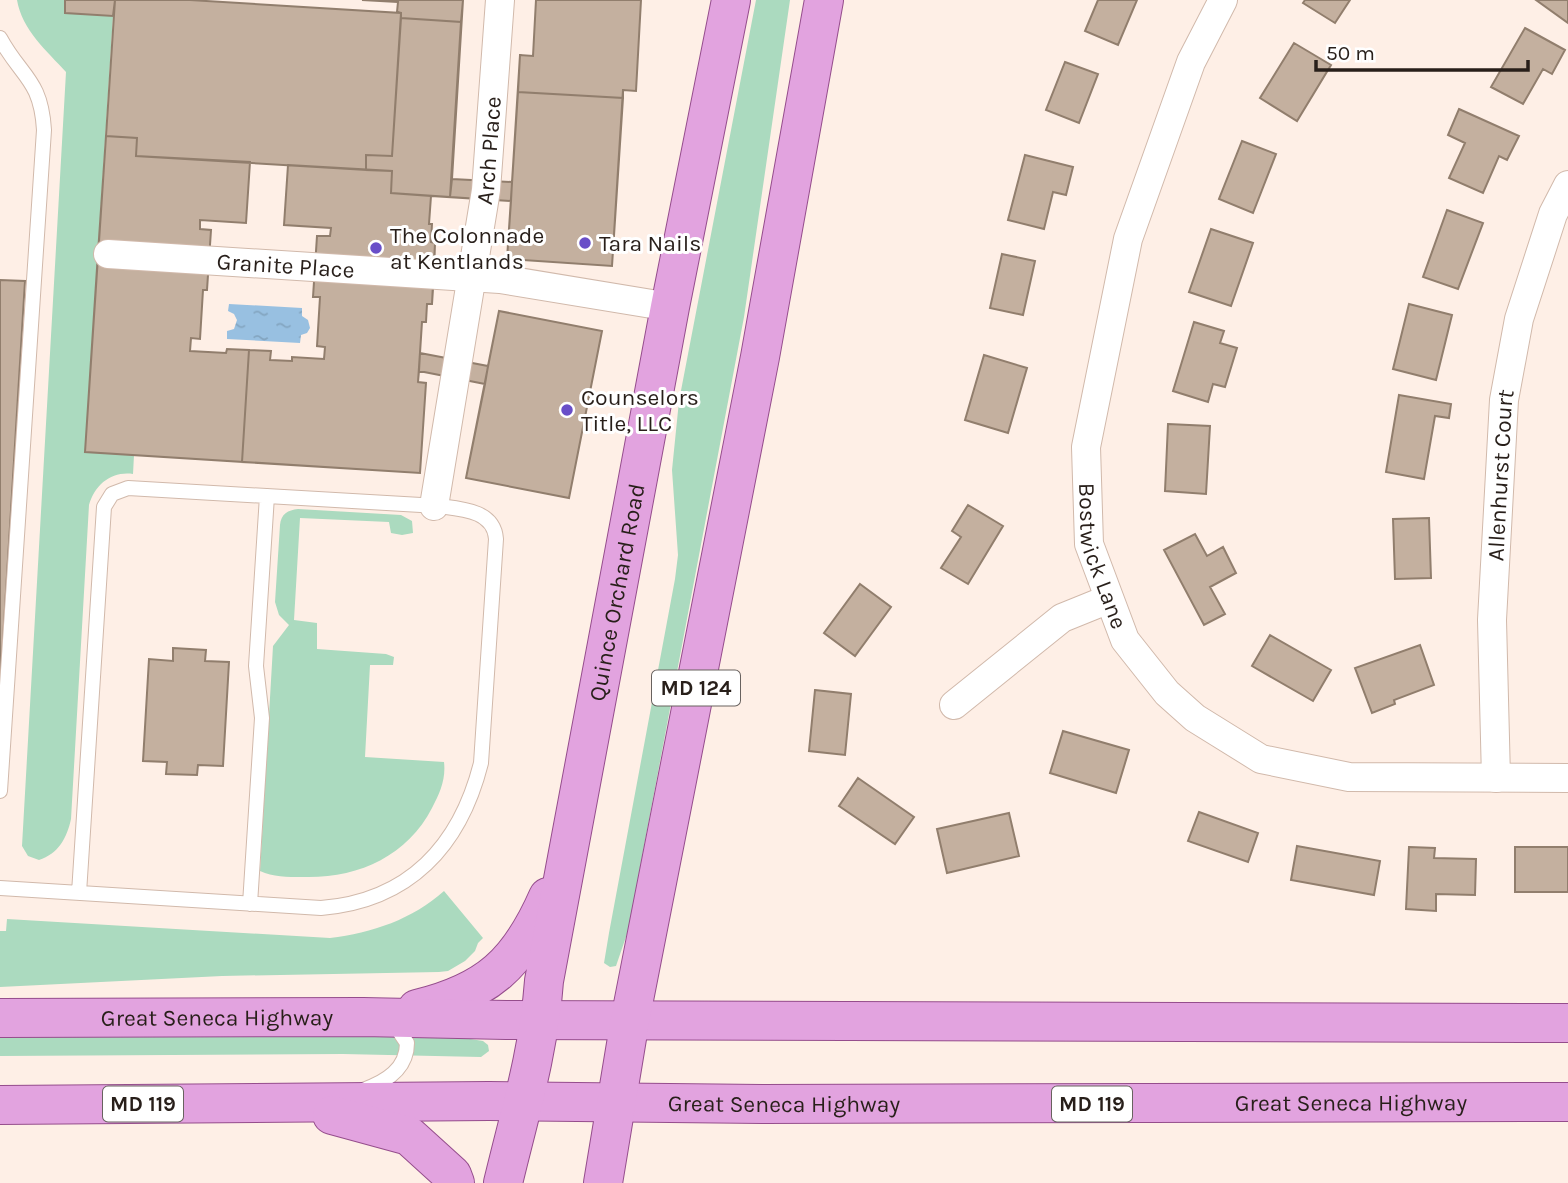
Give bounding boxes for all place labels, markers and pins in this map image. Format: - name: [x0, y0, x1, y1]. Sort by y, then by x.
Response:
- place label: The Colonnade at Kentlands: [390, 222, 544, 275]
- place label: Tara Nails: [599, 230, 701, 257]
- marker: Tara Nails: [577, 235, 593, 251]
- marker: The Colonnade at Kentlands: [368, 240, 384, 256]
- place label: Counselors Title, LLC: [581, 384, 699, 437]
- marker: Counselors Title, LLC: [559, 402, 575, 418]

